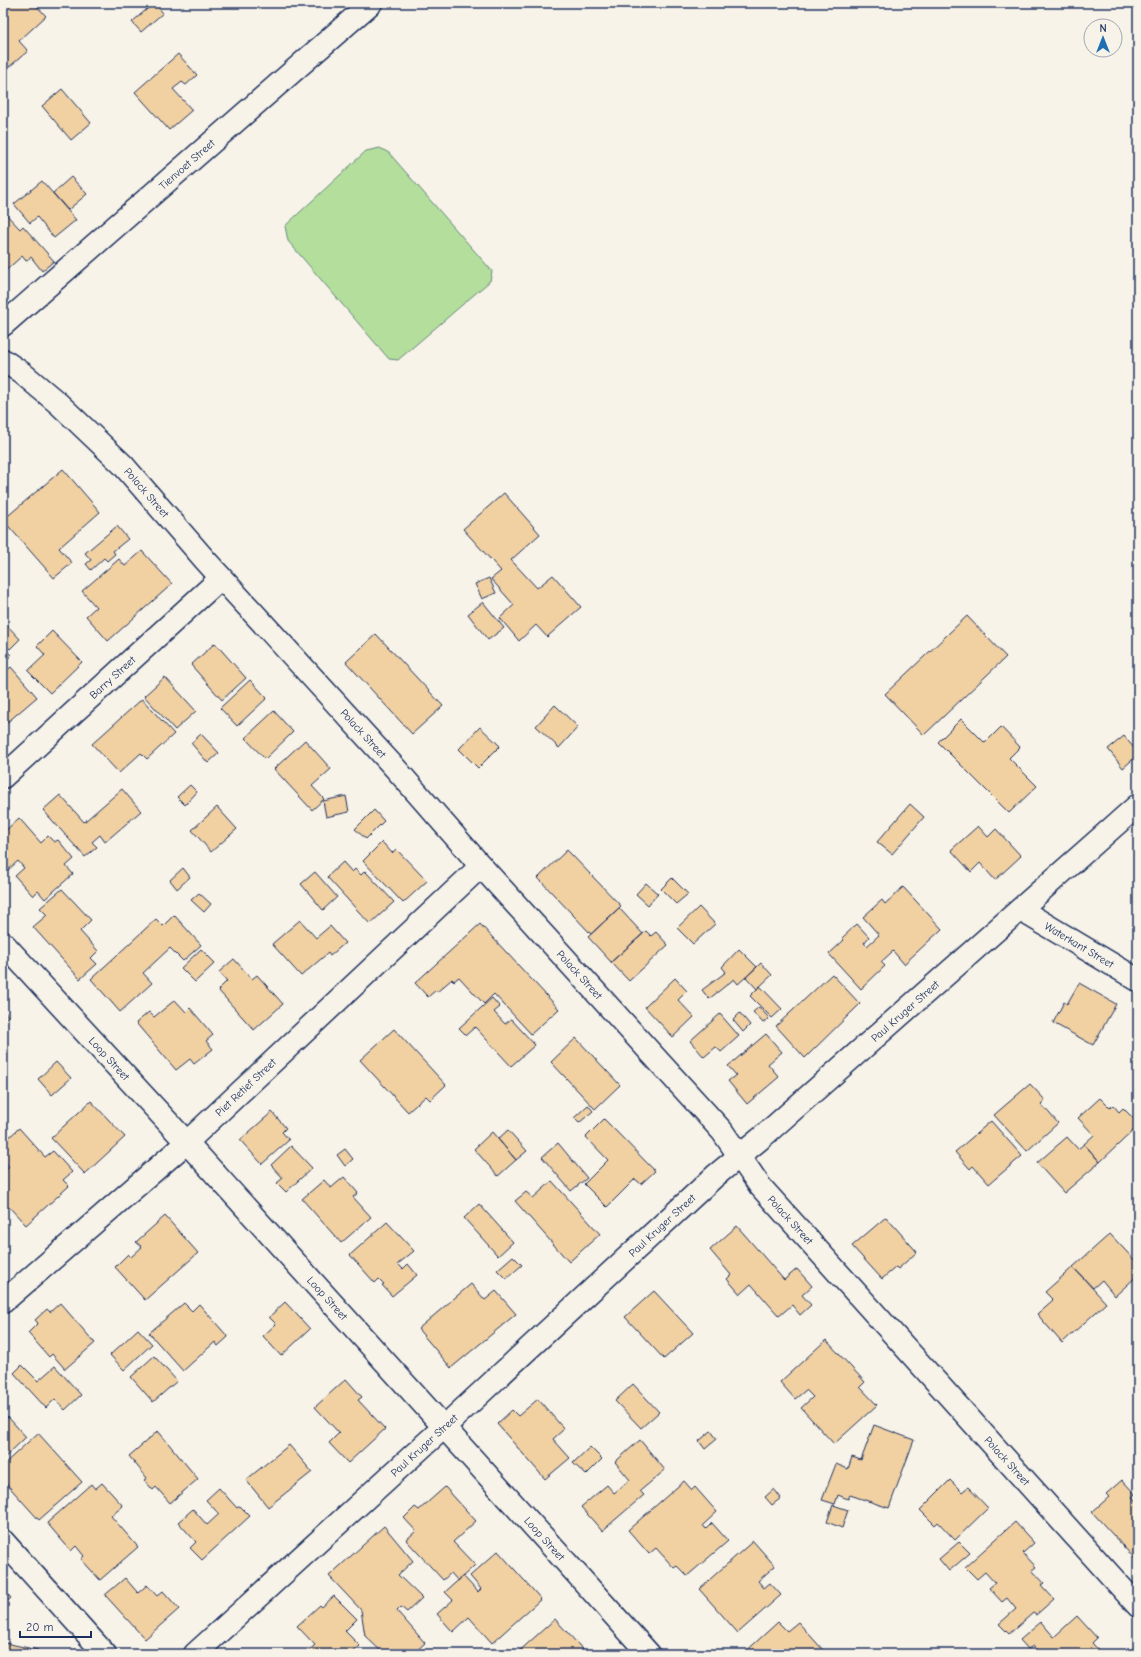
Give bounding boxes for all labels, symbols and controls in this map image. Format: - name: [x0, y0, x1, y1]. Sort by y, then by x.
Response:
- north arrow: [1083, 18, 1123, 58]
- text: N: [1099, 22, 1107, 35]
- street label: Tienvoet Street: [156, 136, 218, 192]
- street label: Polack Street: [122, 465, 172, 521]
- street label: Barry Street: [87, 652, 139, 701]
- street label: Polack Street: [338, 706, 390, 761]
- street label: Waterkant Street: [1042, 919, 1117, 971]
- street label: Polack Street: [554, 947, 606, 1002]
- street label: Paul Kruger Street: [868, 977, 942, 1044]
- street label: Loop Street: [86, 1034, 133, 1083]
- street label: Piet Retief Street: [212, 1055, 279, 1119]
- street label: Paul Kruger Street: [626, 1190, 699, 1259]
- street label: Polack Street: [765, 1193, 817, 1248]
- street label: Loop Street: [304, 1274, 351, 1323]
- street label: Paul Kruger Street: [388, 1411, 461, 1479]
- street label: Polack Street: [982, 1434, 1033, 1489]
- street label: Loop Street: [522, 1514, 568, 1564]
- scale bar: [20, 1613, 91, 1639]
- text: 20 m: [26, 1620, 54, 1634]

